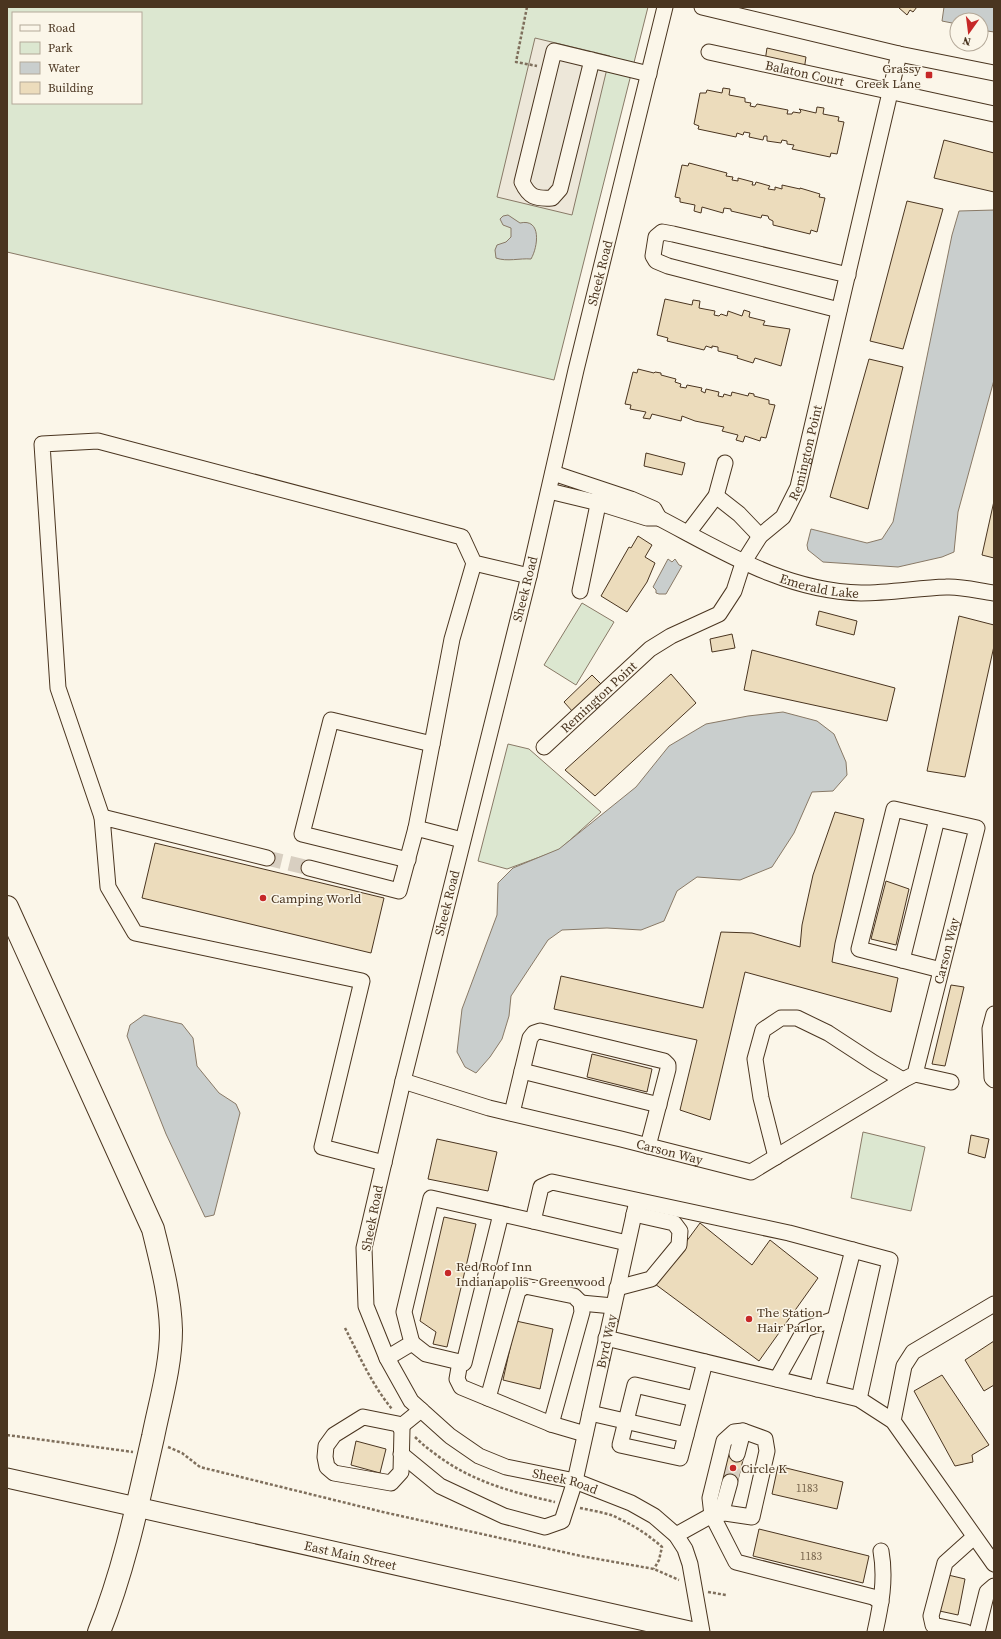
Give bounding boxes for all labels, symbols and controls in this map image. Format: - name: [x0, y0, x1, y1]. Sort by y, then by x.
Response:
- legend: [12, 12, 142, 104]
- north arrow: [949, 12, 989, 52]
- text: Road: [48, 20, 75, 36]
- text: N: [961, 33, 972, 49]
- text: Park: [48, 40, 73, 56]
- street label: Balaton Court: [764, 56, 847, 90]
- text: Water: [48, 60, 80, 76]
- place label: Grassy Creek Lane: [855, 60, 921, 92]
- marker: Grassy Creek Lane: [924, 70, 934, 80]
- text: Building: [48, 80, 93, 96]
- street label: Sheek Road: [584, 238, 617, 308]
- street label: Remington Point: [784, 403, 826, 503]
- street label: Sheek Road: [509, 554, 542, 624]
- street label: Emerald Lake: [778, 569, 860, 601]
- street label: Remington Point: [557, 657, 641, 736]
- street label: Sheek Road: [431, 868, 464, 938]
- place label: Camping World: [271, 890, 362, 907]
- marker: Camping World: [258, 893, 268, 903]
- street label: Carson Way: [929, 915, 963, 986]
- street label: Carson Way: [635, 1135, 705, 1168]
- street label: Sheek Road: [357, 1183, 387, 1253]
- place label: Red Roof Inn Indianapolis - Greenwood: [456, 1258, 606, 1290]
- marker: Red Roof Inn Indianapolis - Greenwood: [443, 1268, 453, 1278]
- place label: The Station Hair Parlor: [757, 1304, 823, 1336]
- street label: Byrd Way: [592, 1312, 620, 1370]
- marker: The Station Hair Parlor: [744, 1314, 754, 1324]
- place label: Circle K: [741, 1460, 787, 1477]
- marker: Circle K: [728, 1463, 738, 1473]
- street label: Sheek Road: [531, 1464, 601, 1498]
- house number: 1183: [796, 1481, 818, 1496]
- street label: East Main Street: [303, 1536, 399, 1574]
- house number: 1183: [800, 1549, 822, 1564]

